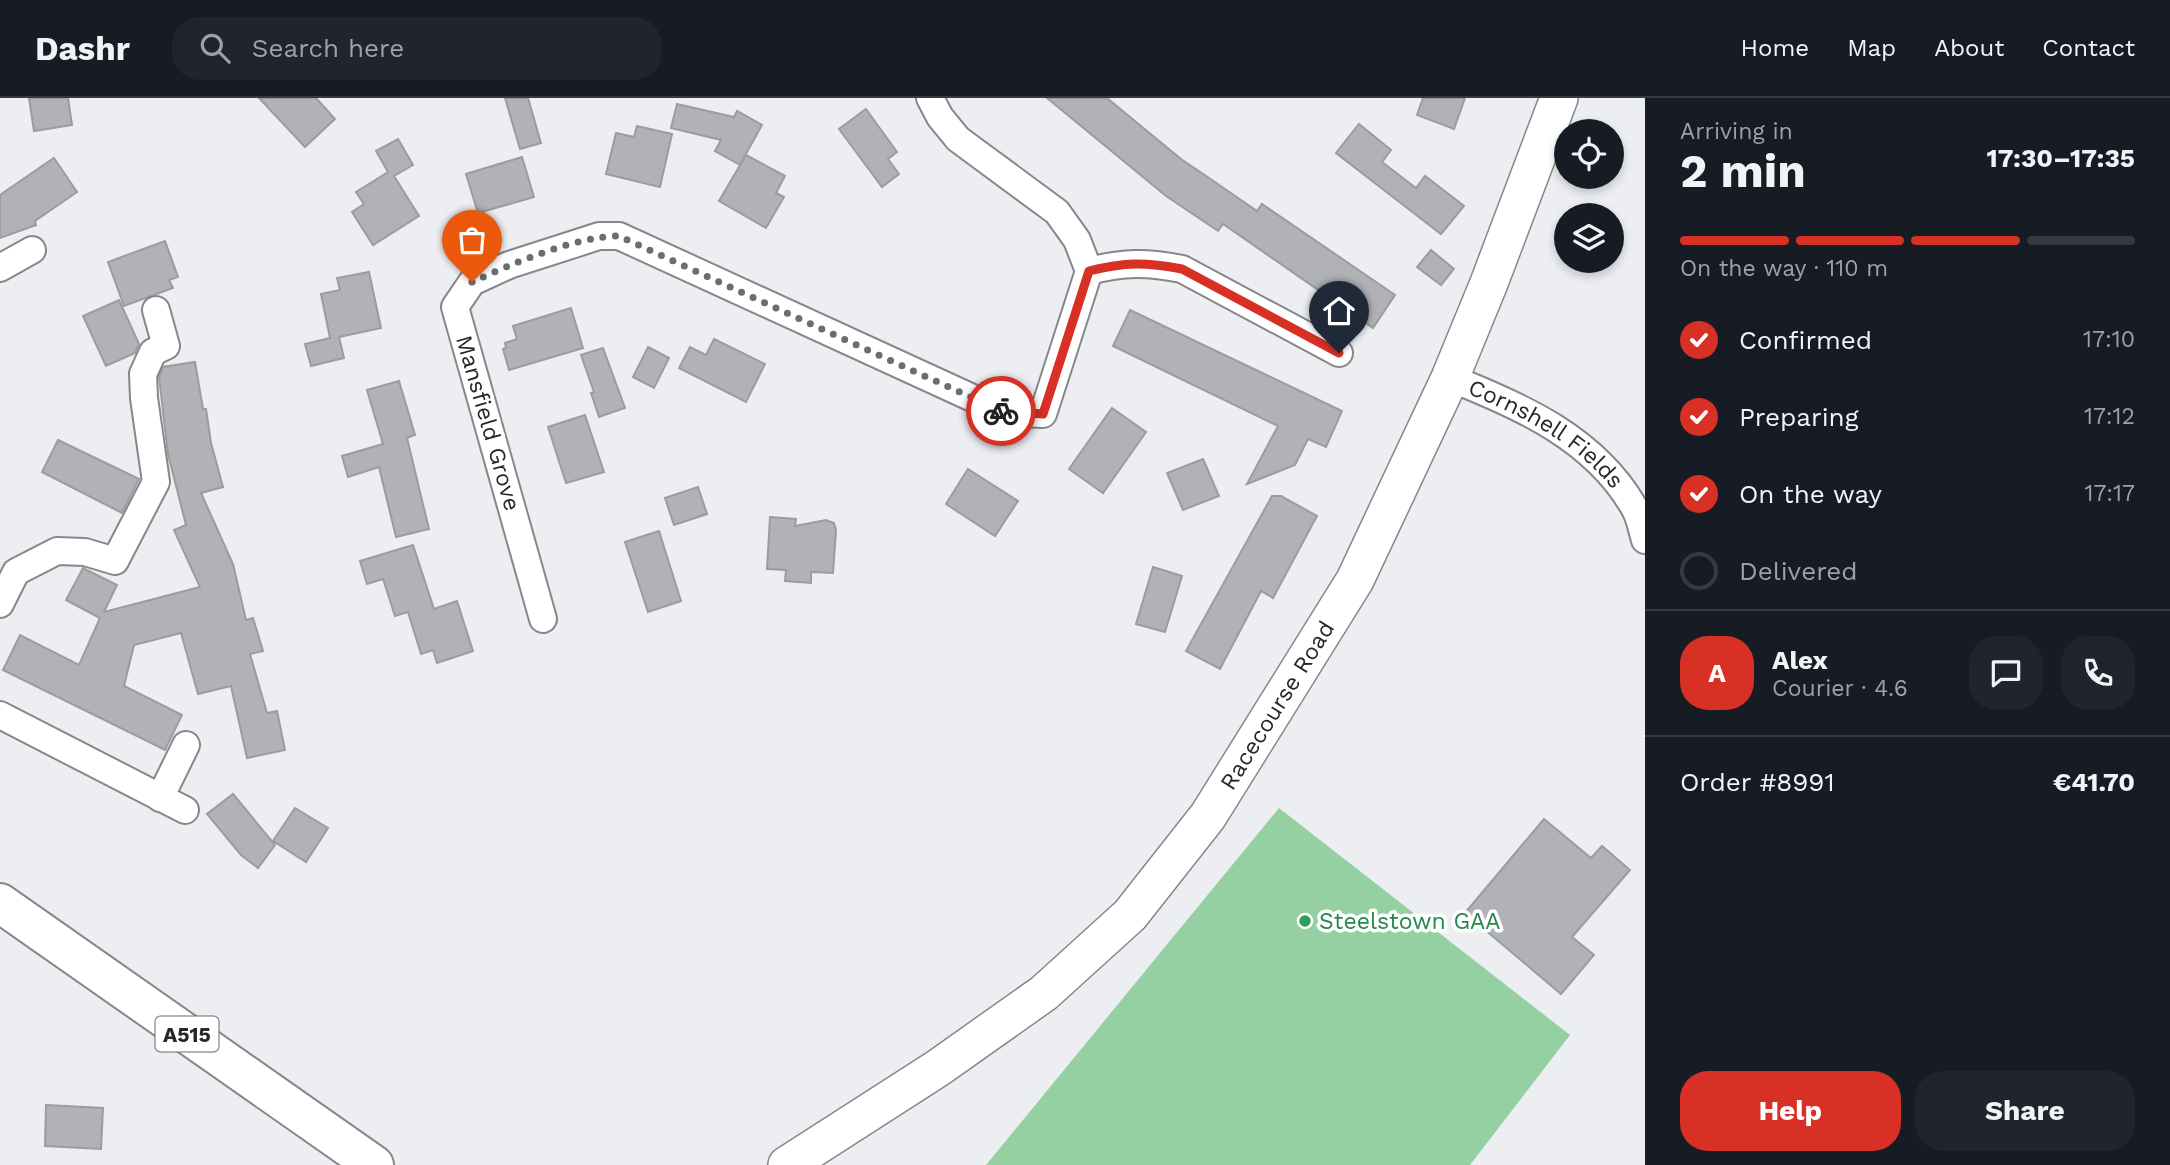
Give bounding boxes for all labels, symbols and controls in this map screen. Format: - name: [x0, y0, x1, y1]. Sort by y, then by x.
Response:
- search box: [172, 17, 662, 80]
- text: Dashr: [35, 29, 130, 68]
- icon: search: [196, 29, 234, 67]
- text: Search here: [252, 33, 404, 63]
- text: Home: [1741, 34, 1809, 62]
- text: Map: [1847, 34, 1896, 62]
- text: About: [1934, 34, 2004, 62]
- text: Contact: [2042, 34, 2135, 62]
- text: Arriving in: [1680, 118, 1793, 145]
- map controls: [1554, 119, 1624, 273]
- button: locate: [1554, 119, 1624, 189]
- text: 17:30–17:35: [1987, 143, 2135, 173]
- text: 2 min: [1680, 144, 1806, 198]
- button: layers: [1554, 203, 1624, 273]
- pin: [442, 210, 502, 282]
- icon: bag: [453, 221, 491, 259]
- text: On the way · 110 m: [1680, 255, 1888, 282]
- pin: [1309, 281, 1369, 353]
- icon: home: [1320, 292, 1358, 330]
- icon: check: [1680, 321, 1718, 359]
- text: Confirmed: [1739, 325, 1872, 355]
- text: 17:10: [2083, 326, 2135, 353]
- street label: Mansfield Grove: [450, 332, 526, 514]
- street label: Cornshell Fields: [1465, 374, 1630, 493]
- courier: [966, 376, 1036, 446]
- icon: bike: [982, 392, 1020, 430]
- icon: check: [1680, 398, 1718, 436]
- text: Preparing: [1739, 402, 1859, 432]
- text: 17:12: [2084, 403, 2135, 430]
- icon: check: [1680, 475, 1718, 513]
- text: On the way: [1739, 479, 1882, 509]
- text: 17:17: [2084, 480, 2135, 507]
- text: Delivered: [1739, 556, 1858, 586]
- street label: Racecourse Road: [1214, 616, 1340, 795]
- button: chat: [1969, 636, 2043, 710]
- button: phone: [2061, 636, 2135, 710]
- text: Alex: [1772, 645, 1828, 675]
- text: A: [1708, 658, 1726, 688]
- text: Courier · 4.6: [1772, 675, 1908, 702]
- text: Order #8991: [1680, 767, 1835, 797]
- text: €41.70: [2053, 767, 2135, 797]
- place label: Steelstown GAA: [1319, 908, 1500, 935]
- marker: Steelstown GAA: [1297, 913, 1313, 929]
- road number: A515: [156, 1016, 218, 1052]
- button: Help: [1680, 1071, 1901, 1151]
- button: Share: [1915, 1071, 2135, 1151]

